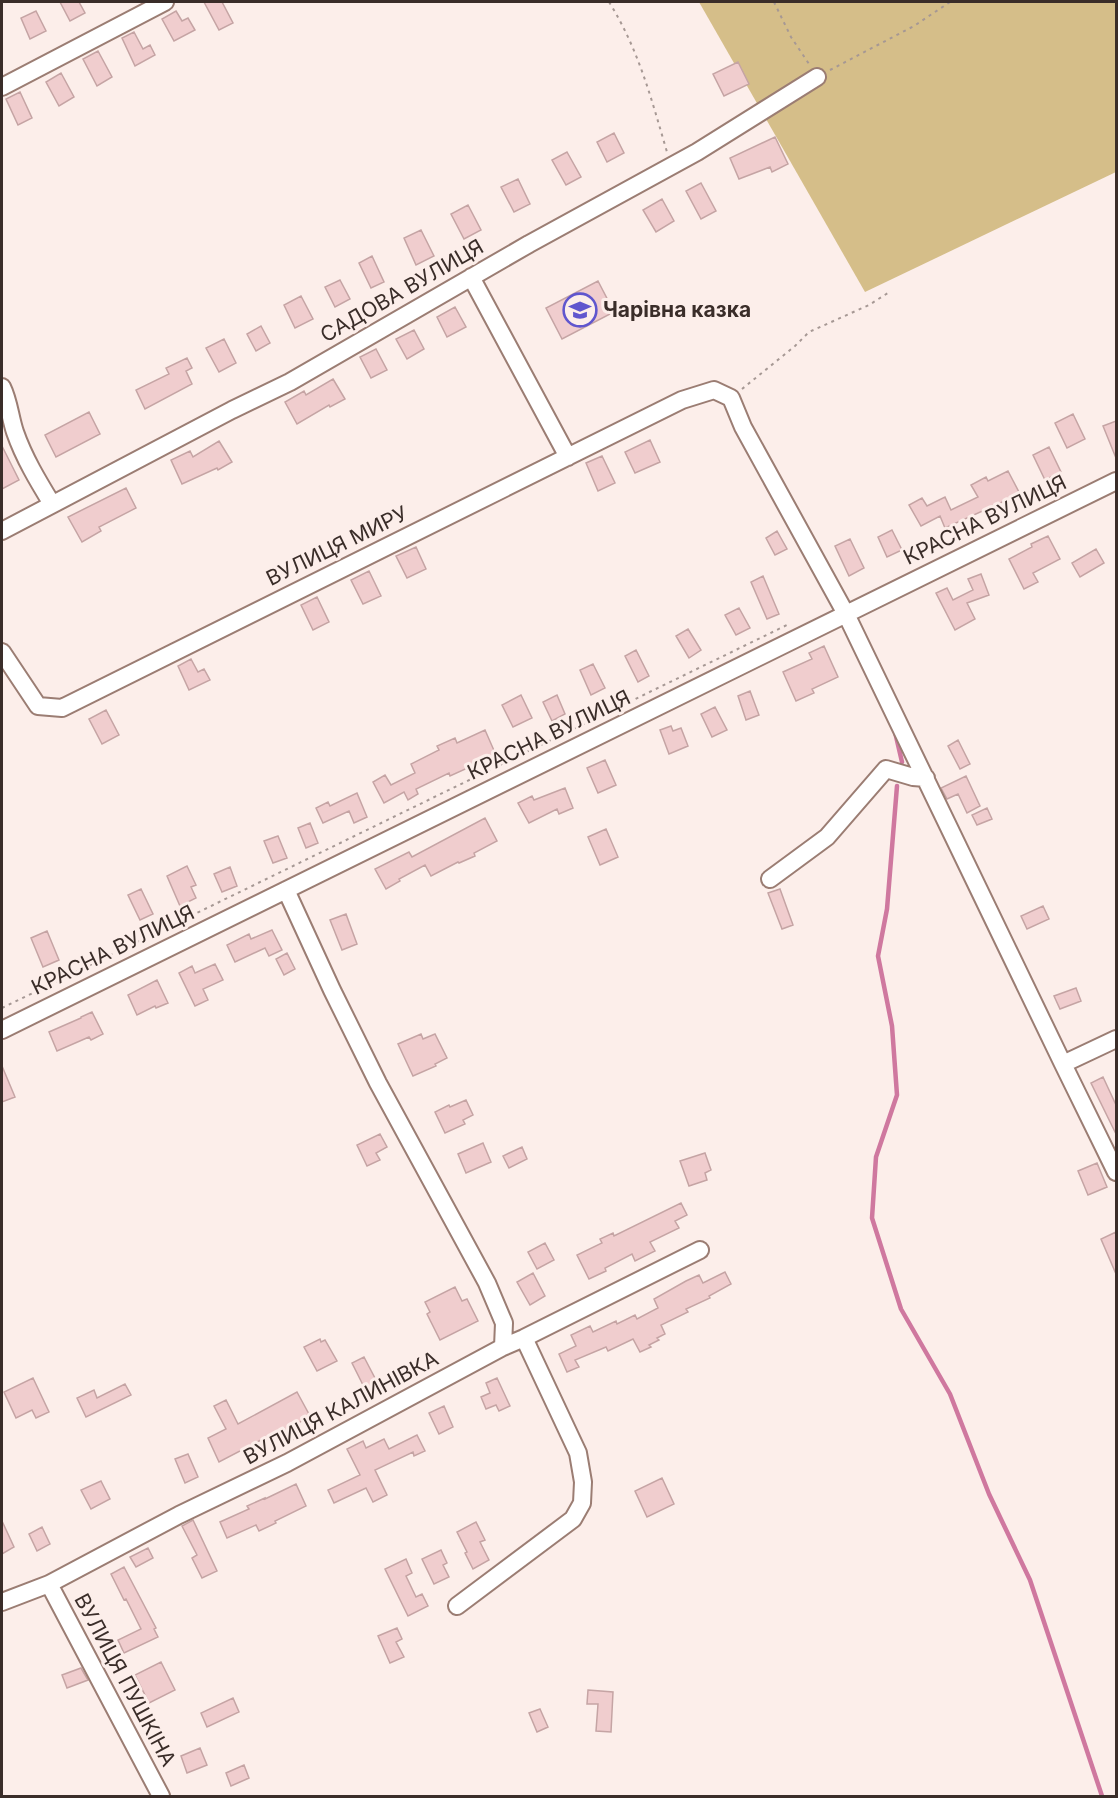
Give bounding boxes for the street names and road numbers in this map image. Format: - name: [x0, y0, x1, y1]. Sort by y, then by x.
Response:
- street label: САДОВА ВУЛИЦЯ: [316, 234, 488, 347]
- street label: КРАСНА ВУЛИЦЯ: [899, 469, 1070, 570]
- street label: ВУЛИЦЯ МИРУ: [262, 500, 412, 591]
- street label: КРАСНА ВУЛИЦЯ: [463, 684, 634, 785]
- street label: КРАСНА ВУЛИЦЯ: [27, 899, 198, 1000]
- street label: ВУЛИЦЯ КАЛИНІВКА: [239, 1346, 442, 1469]
- street label: ВУЛИЦЯ ПУШКІНА: [69, 1589, 181, 1770]

